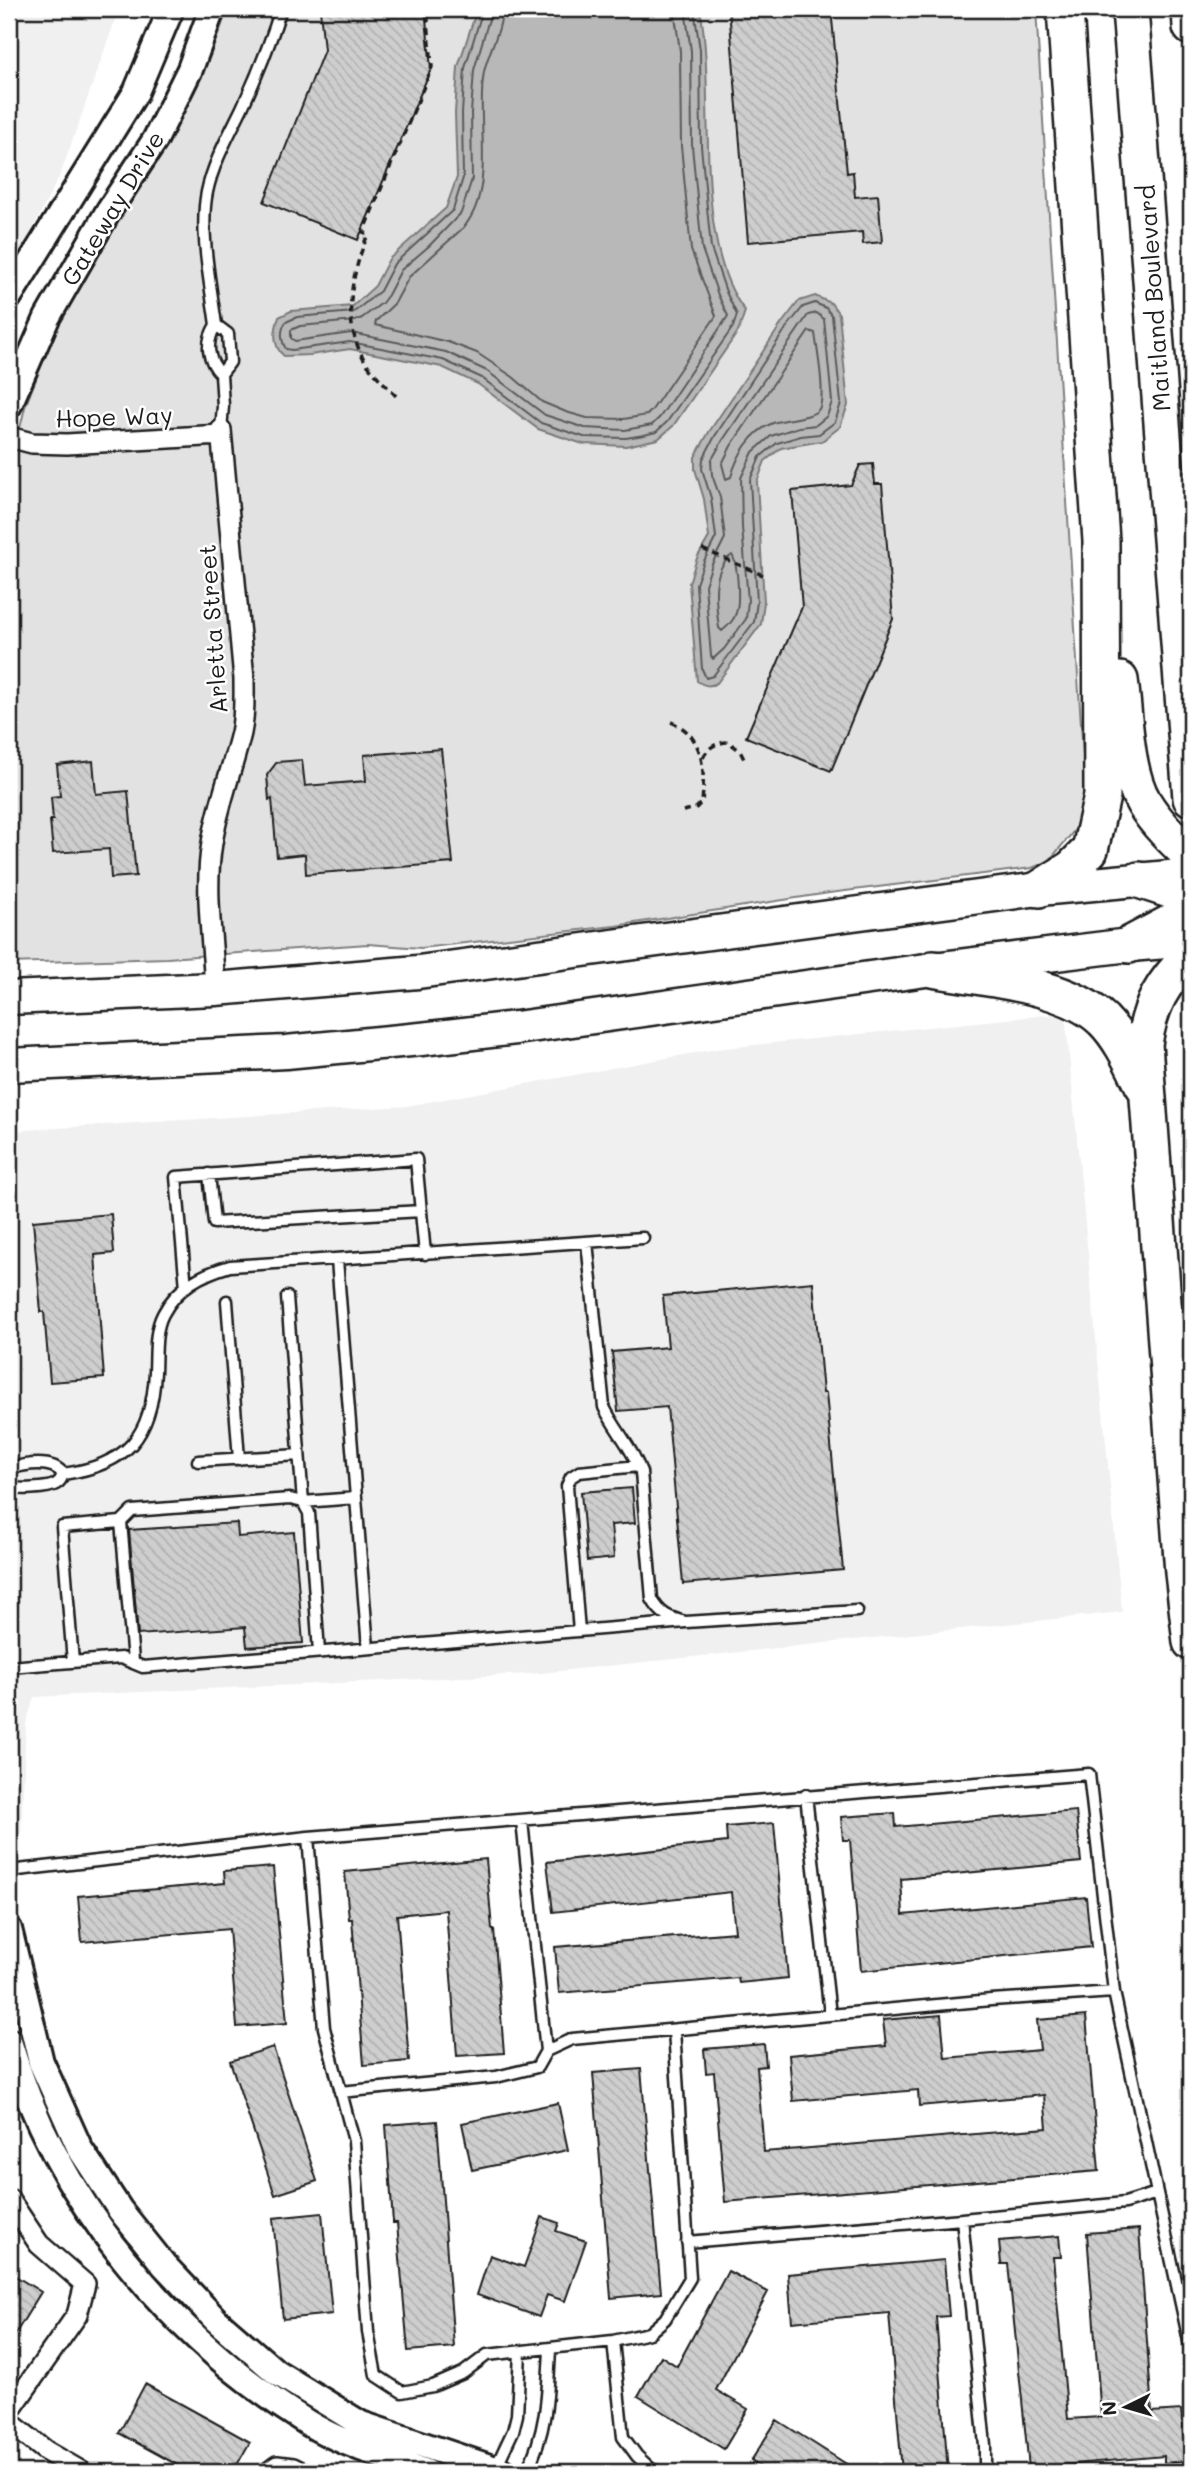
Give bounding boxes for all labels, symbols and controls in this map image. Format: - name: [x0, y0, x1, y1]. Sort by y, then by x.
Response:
- street label: Gateway Drive: [54, 125, 170, 291]
- street label: Maitland Boulevard: [1130, 184, 1176, 412]
- street label: Hope Way: [55, 398, 173, 434]
- street label: Arletta Street: [191, 543, 233, 715]
- north arrow: [1092, 2372, 1162, 2442]
- text: N: [1095, 2400, 1122, 2417]

